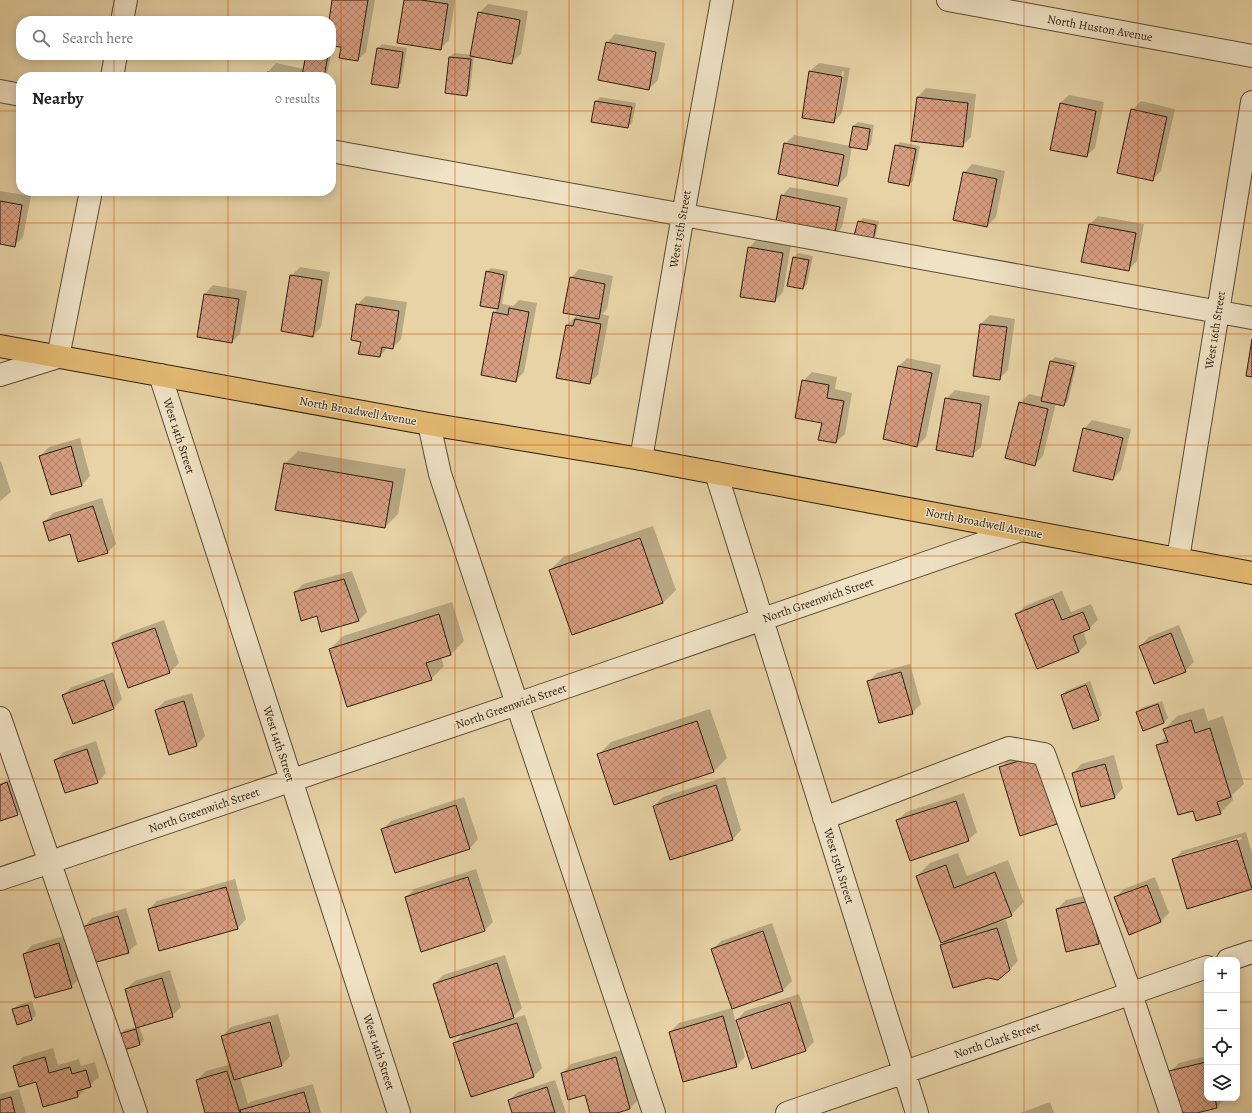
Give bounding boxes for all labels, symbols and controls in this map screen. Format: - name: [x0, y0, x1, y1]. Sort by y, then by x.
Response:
- street label: North Huston Avenue: [1046, 11, 1154, 45]
- search box: [16, 16, 336, 60]
- icon: search: [30, 27, 52, 49]
- text: Search here: [62, 28, 133, 48]
- text: Nearby: [32, 87, 83, 110]
- text: 0 results: [275, 90, 320, 107]
- street label: West 15th Street: [665, 189, 695, 270]
- street label: West 16th Street: [1201, 290, 1229, 371]
- street label: North Broadwell Avenue: [298, 393, 418, 429]
- street label: West 14th Street: [159, 395, 199, 476]
- street label: North Broadwell Avenue: [924, 504, 1044, 542]
- street label: North Greenwich Street: [760, 573, 876, 626]
- street label: North Greenwich Street: [453, 679, 569, 732]
- street label: West 14th Street: [259, 703, 299, 784]
- street label: North Greenwich Street: [146, 783, 262, 836]
- street label: West 15th Street: [820, 825, 858, 906]
- map controls: [1204, 957, 1240, 1101]
- button: +: [1204, 957, 1240, 993]
- button: −: [1204, 993, 1240, 1029]
- street label: West 14th Street: [359, 1011, 399, 1092]
- street label: North Clark Street: [952, 1018, 1042, 1062]
- button: locate: [1204, 1029, 1240, 1065]
- button: layers: [1204, 1065, 1240, 1101]

